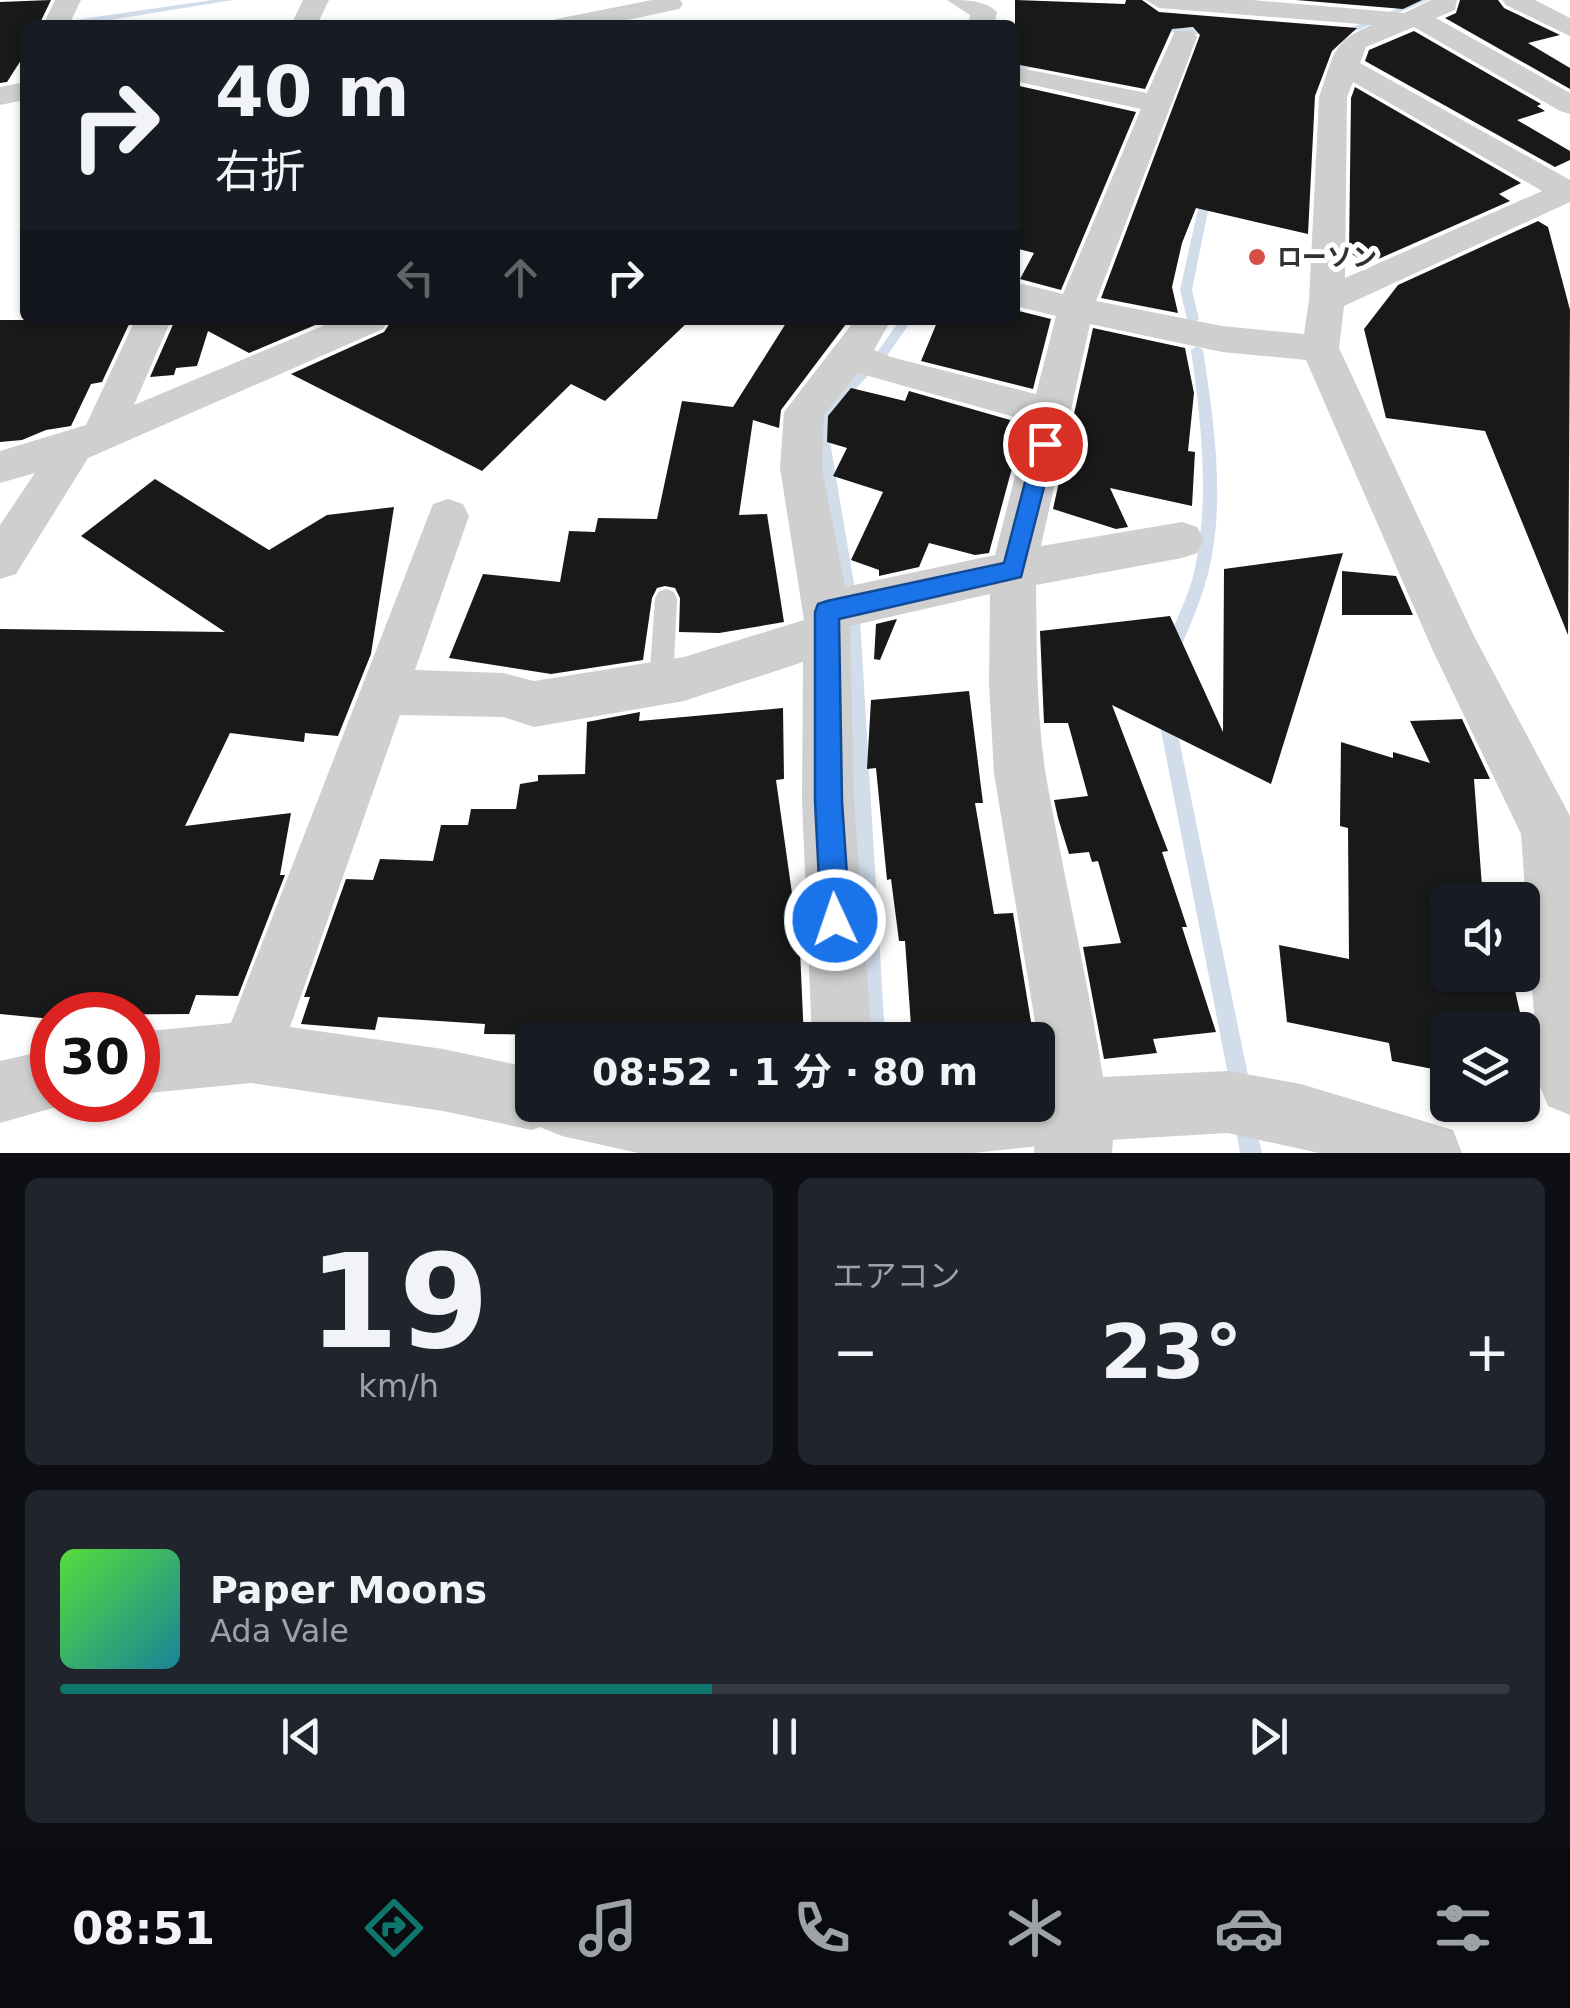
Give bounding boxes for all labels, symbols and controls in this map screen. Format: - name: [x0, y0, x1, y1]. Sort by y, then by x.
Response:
- text: 40 m: [215, 51, 410, 133]
- icon: right: [50, 60, 180, 190]
- text: 右折: [215, 145, 305, 198]
- place label: ローソン: [1277, 243, 1377, 272]
- marker: ローソン: [1246, 246, 1268, 268]
- icon: left: [388, 250, 443, 305]
- icon: ahead: [493, 250, 548, 305]
- icon: right: [598, 250, 653, 305]
- pin: [1003, 402, 1088, 487]
- icon: arrive: [1018, 417, 1073, 472]
- position arrow: [783, 868, 887, 972]
- map controls: [1430, 882, 1540, 1122]
- button: sound: [1430, 882, 1540, 992]
- speed limit sign: 30: [30, 992, 160, 1122]
- button: layers: [1430, 1012, 1540, 1122]
- text: 08:52 · 1 分 · 80 m: [592, 1050, 978, 1094]
- text: 19: [308, 1226, 489, 1378]
- text: エアコン: [833, 1257, 961, 1295]
- text: 23°: [1100, 1308, 1242, 1396]
- text: −: [833, 1320, 879, 1384]
- text: +: [1464, 1320, 1510, 1384]
- text: km/h: [358, 1367, 439, 1405]
- text: Paper Moons: [210, 1568, 487, 1612]
- text: Ada Vale: [210, 1612, 349, 1650]
- icon: previous: [274, 1709, 329, 1764]
- icon: pause: [757, 1709, 812, 1764]
- icon: next: [1241, 1709, 1296, 1764]
- icon: directions: [359, 1893, 429, 1963]
- icon: music: [573, 1893, 643, 1963]
- icon: phone: [787, 1893, 857, 1963]
- icon: climate: [1000, 1893, 1070, 1963]
- icon: car: [1214, 1893, 1284, 1963]
- icon: filters: [1428, 1893, 1498, 1963]
- text: 08:51: [72, 1902, 215, 1955]

